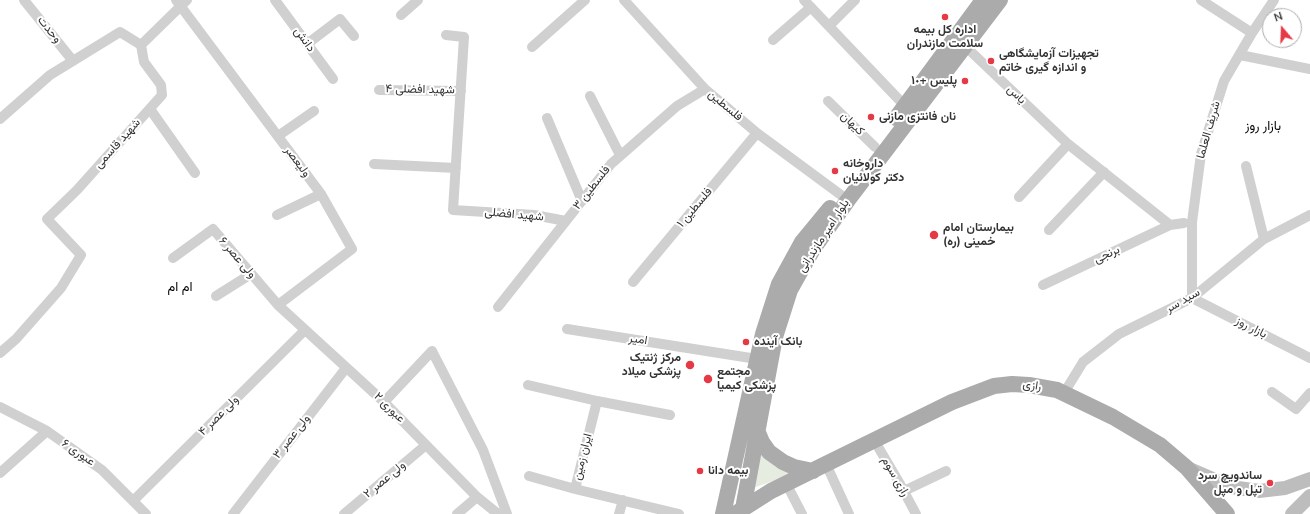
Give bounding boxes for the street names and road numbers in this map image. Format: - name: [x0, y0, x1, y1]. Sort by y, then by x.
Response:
- street label: وحدت: [34, 14, 64, 46]
- street label: دانش: [290, 25, 318, 55]
- street label: شهید افضلی ۴: [385, 82, 455, 98]
- street label: یاس: [1003, 83, 1029, 107]
- street label: فلسطین: [705, 87, 745, 125]
- street label: شریف العلما: [1194, 100, 1224, 160]
- street label: کیهان: [837, 109, 867, 139]
- street label: شهید قاسمی: [92, 116, 144, 172]
- street label: ولیعصر: [281, 144, 313, 180]
- street label: فلسطین ۳: [570, 163, 614, 213]
- street label: فلسطین ۱: [674, 185, 716, 231]
- street label: بلوار امیر مازندرانی: [795, 197, 853, 275]
- street label: شهید افضلی: [484, 205, 544, 225]
- street label: ولی عصر ۶: [215, 234, 259, 282]
- street label: برنجی: [1092, 243, 1122, 267]
- street label: سید سر: [1163, 285, 1203, 317]
- street label: بازار روز: [1233, 314, 1269, 342]
- street label: امیر: [628, 331, 648, 349]
- street label: رازی: [1022, 378, 1042, 394]
- street label: عبوری ۲: [370, 390, 408, 426]
- street label: ولی عصر ۴: [196, 393, 242, 439]
- street label: ولی عصر ۳: [270, 412, 314, 462]
- street label: ایران زمین: [570, 432, 596, 482]
- street label: عبوری ۶: [59, 436, 97, 470]
- street label: رازی سوم: [878, 454, 912, 500]
- street label: ولی عصر ۲: [361, 458, 409, 502]

